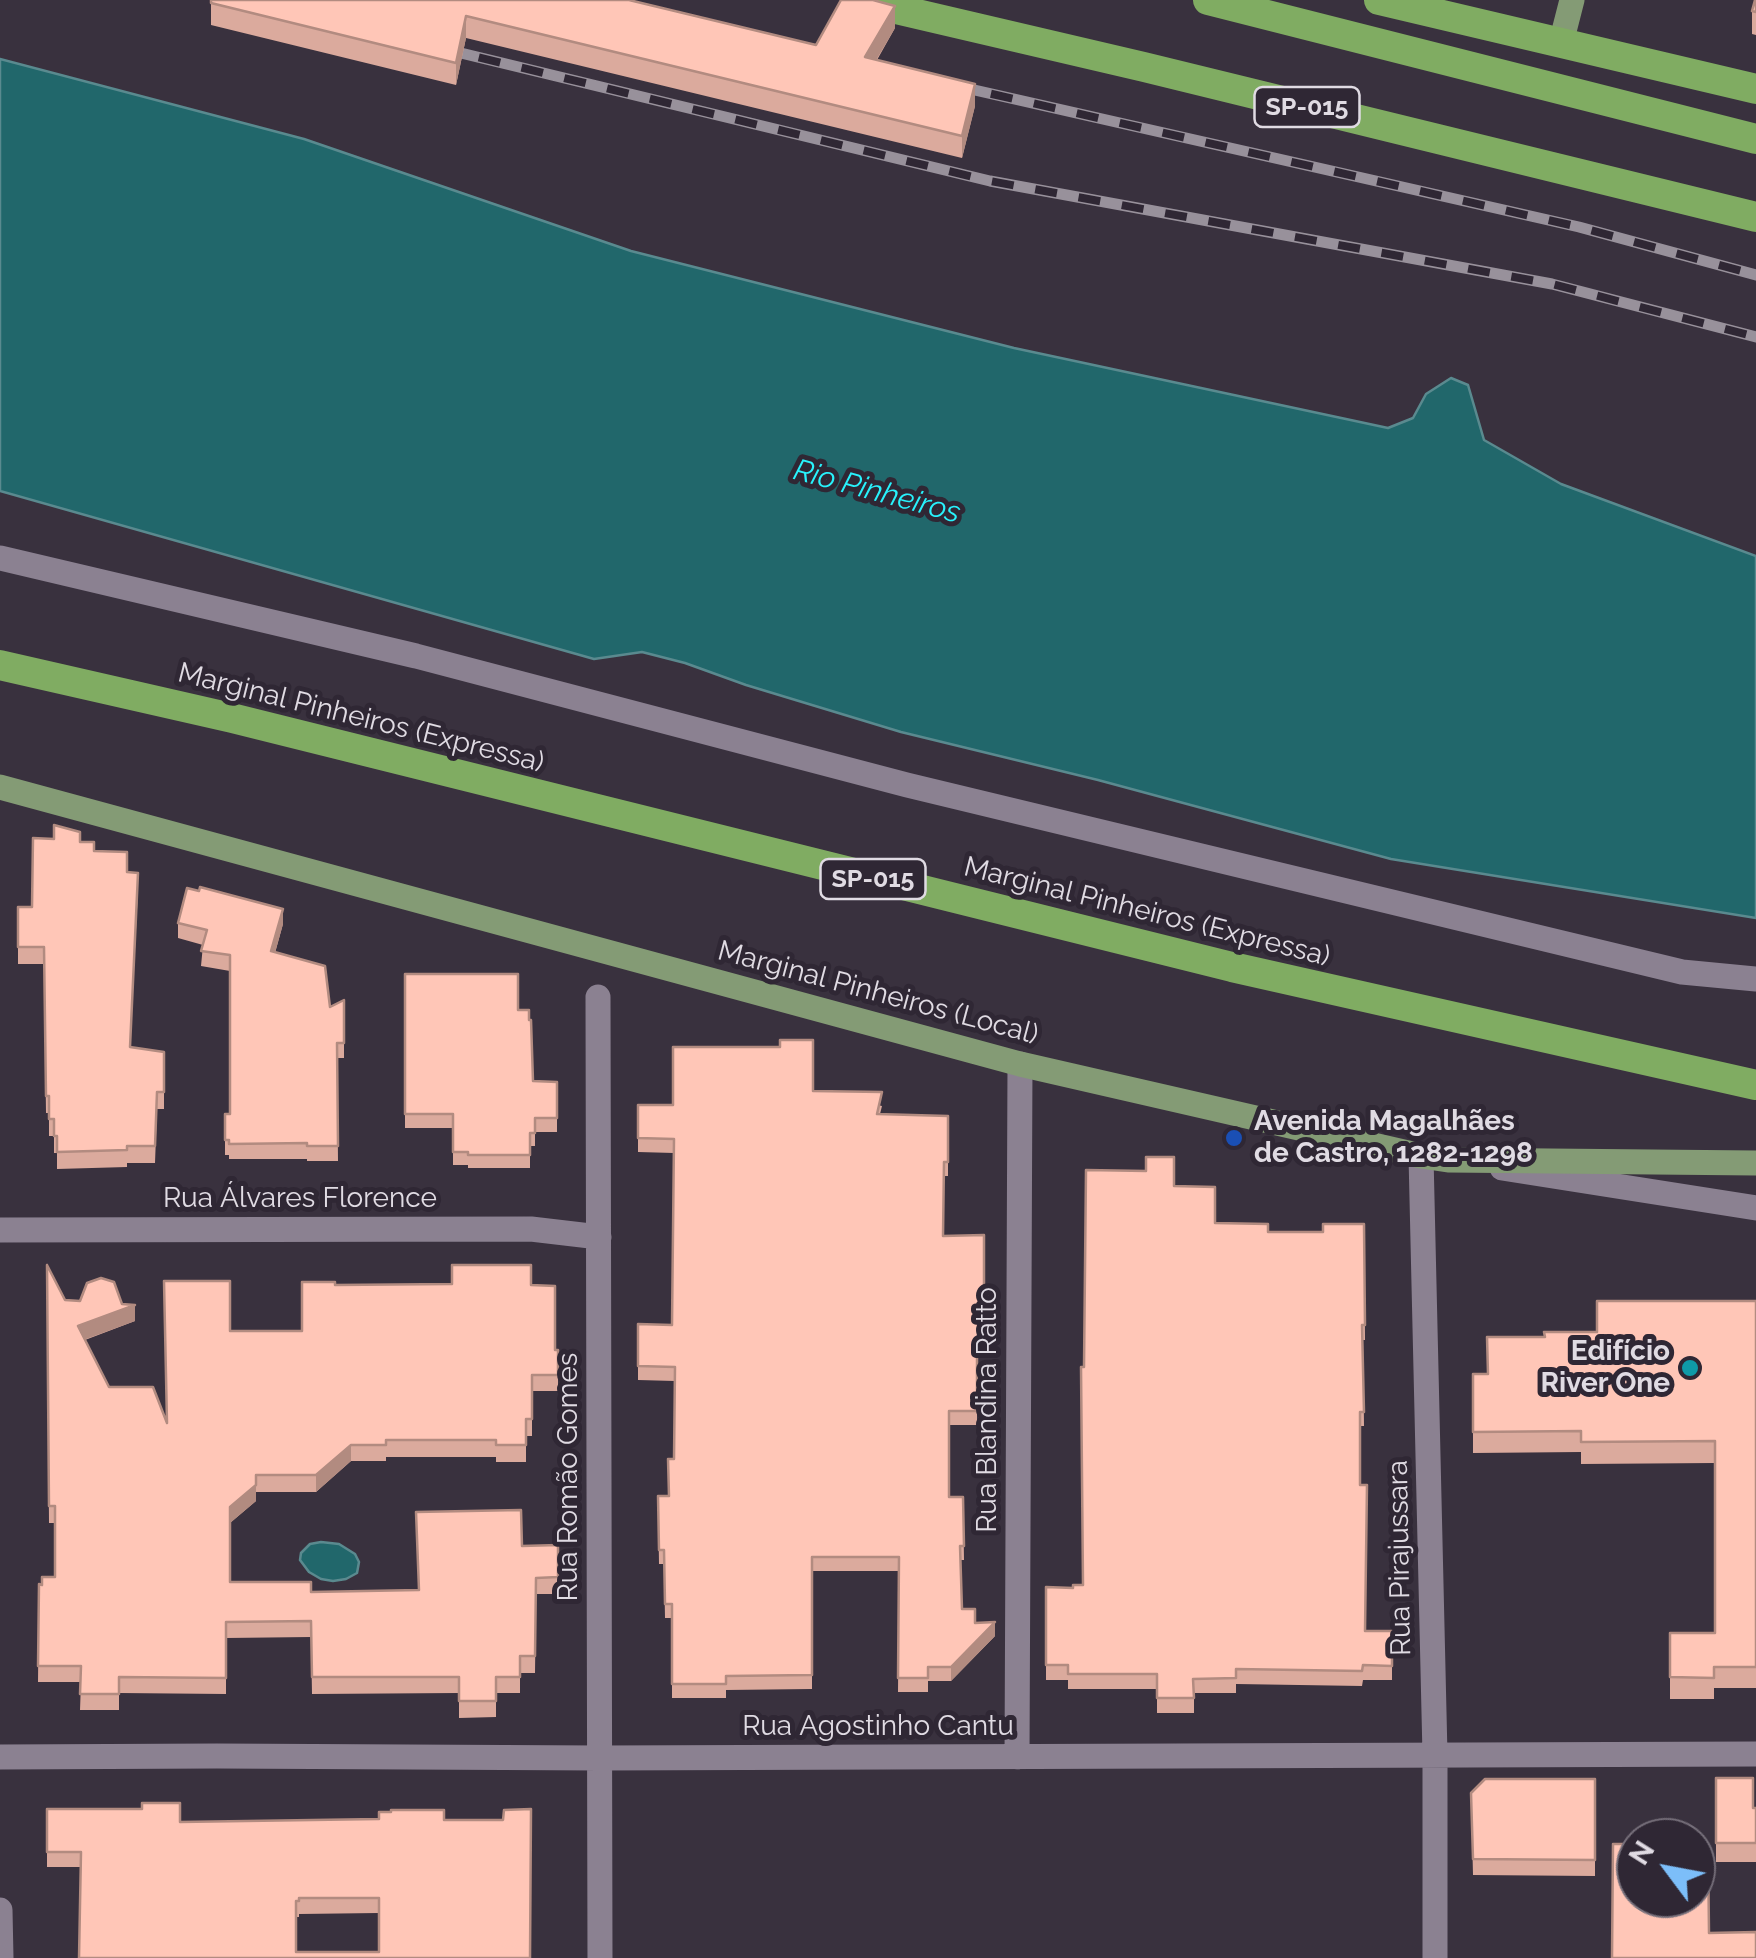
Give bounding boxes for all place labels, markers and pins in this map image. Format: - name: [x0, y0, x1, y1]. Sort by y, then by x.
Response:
- place label: Avenida Magalhães de Castro, 1282-1298: [1254, 1105, 1533, 1171]
- marker: Avenida Magalhães de Castro, 1282-1298: [1223, 1127, 1245, 1149]
- place label: Edifício River One: [1540, 1335, 1670, 1401]
- marker: Edifício River One: [1679, 1357, 1701, 1379]

